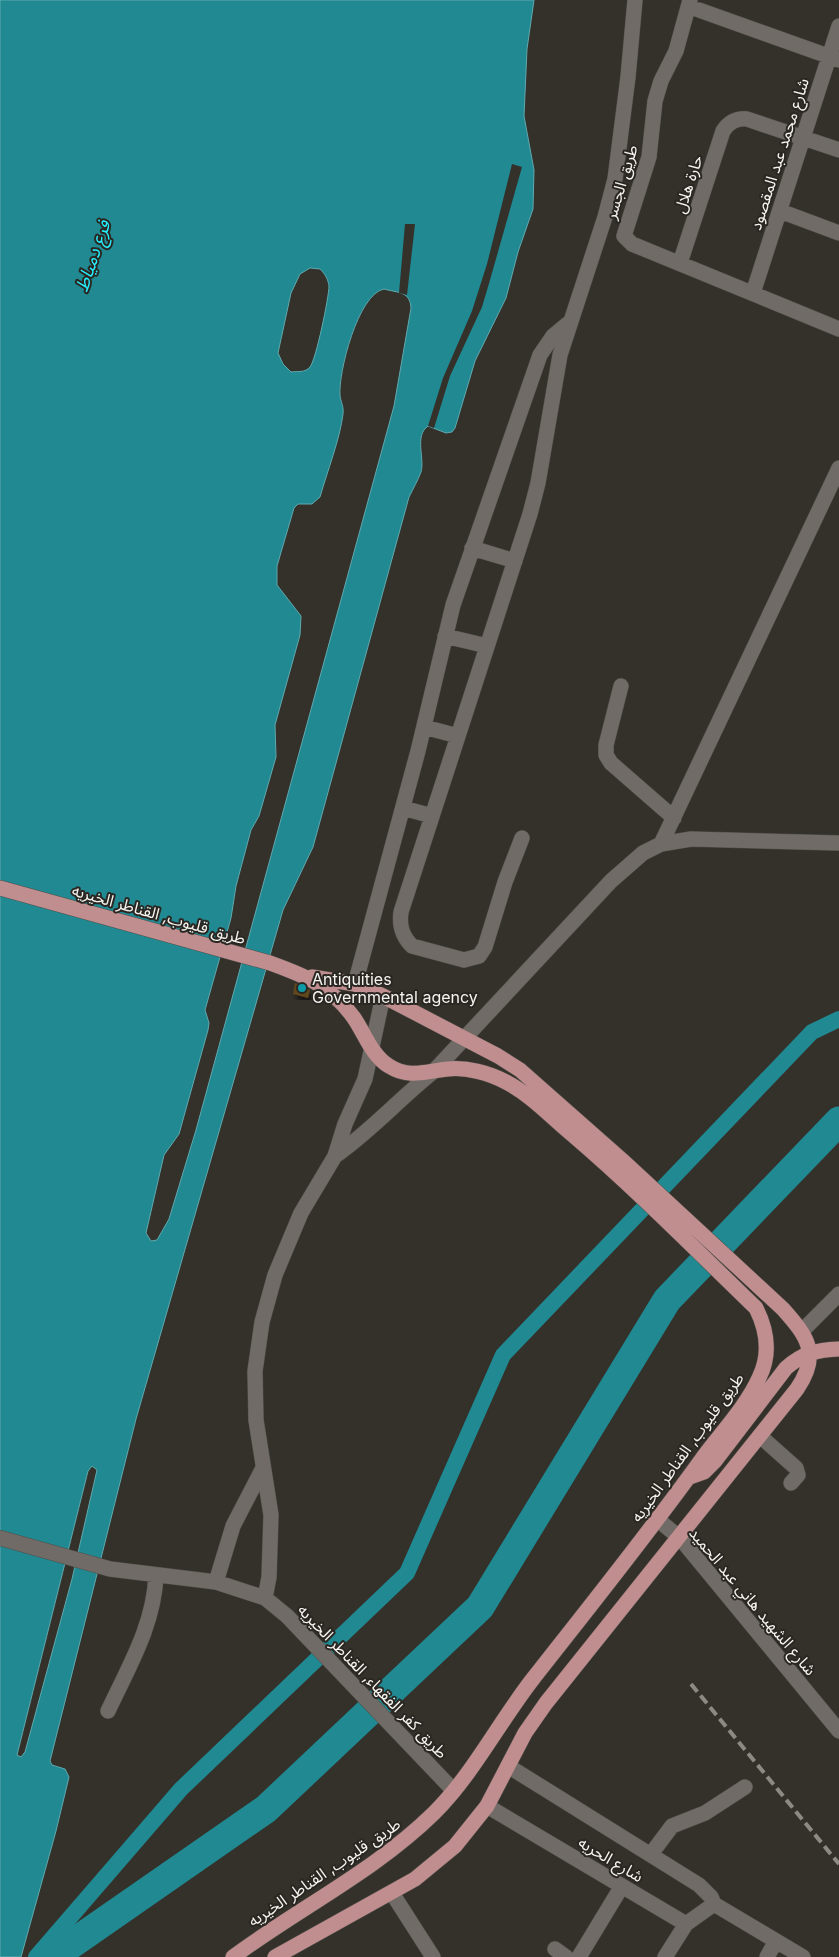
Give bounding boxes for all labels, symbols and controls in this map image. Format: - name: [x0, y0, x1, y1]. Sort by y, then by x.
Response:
- street label: شارع محمد عبد المقصود: [745, 75, 816, 233]
- street label: طريق الجسر: [600, 142, 643, 223]
- street label: حارة هلال: [669, 152, 708, 216]
- water label: فرع دمياط: [71, 217, 119, 295]
- street label: طريق قليوب, القناطر الخيريه: [70, 880, 248, 949]
- place label: Antiquities Governmental agency: [312, 969, 478, 1007]
- marker: Antiquities Governmental agency: [296, 982, 308, 994]
- street label: طريق قليوب, القناطر الخيريه: [626, 1368, 749, 1526]
- street label: شارع الشهيد هاني عبد الحميد: [683, 1523, 821, 1681]
- street label: طريق كفر الفقهاء, القناطر الخيريه: [293, 1600, 452, 1763]
- street label: طريق قليوب, القناطر الخيريه: [244, 1813, 405, 1931]
- street label: شارع الحريه: [573, 1832, 647, 1889]

